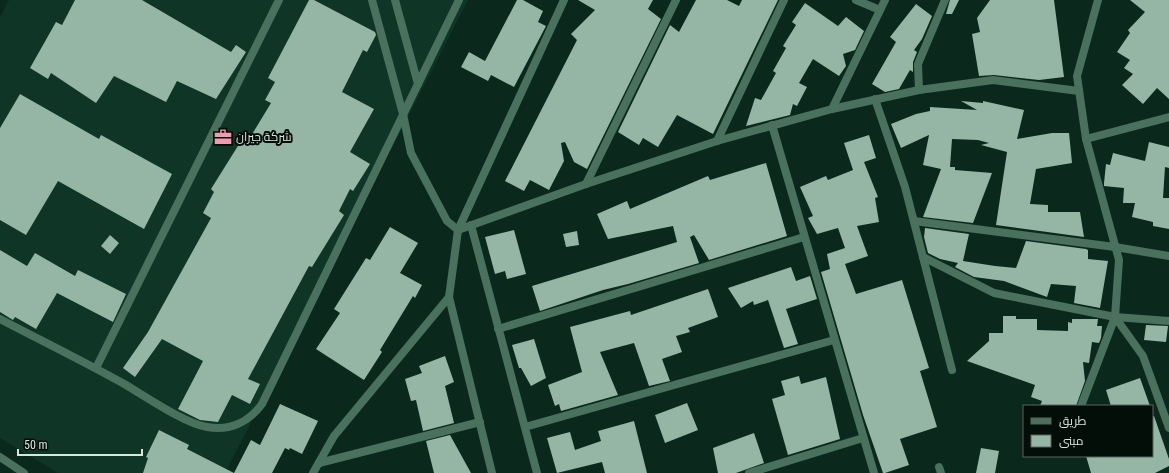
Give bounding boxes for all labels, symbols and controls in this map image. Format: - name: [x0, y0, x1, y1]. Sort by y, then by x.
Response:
- office icon: شركة جيران: [213, 127, 233, 147]
- place label: شركة جيران: [236, 130, 292, 144]
- legend: [1023, 405, 1153, 457]
- text: طريق: [1059, 414, 1087, 428]
- scale bar: [18, 431, 142, 457]
- text: مبنى: [1059, 434, 1084, 448]
- text: 50 m: [24, 438, 48, 452]

